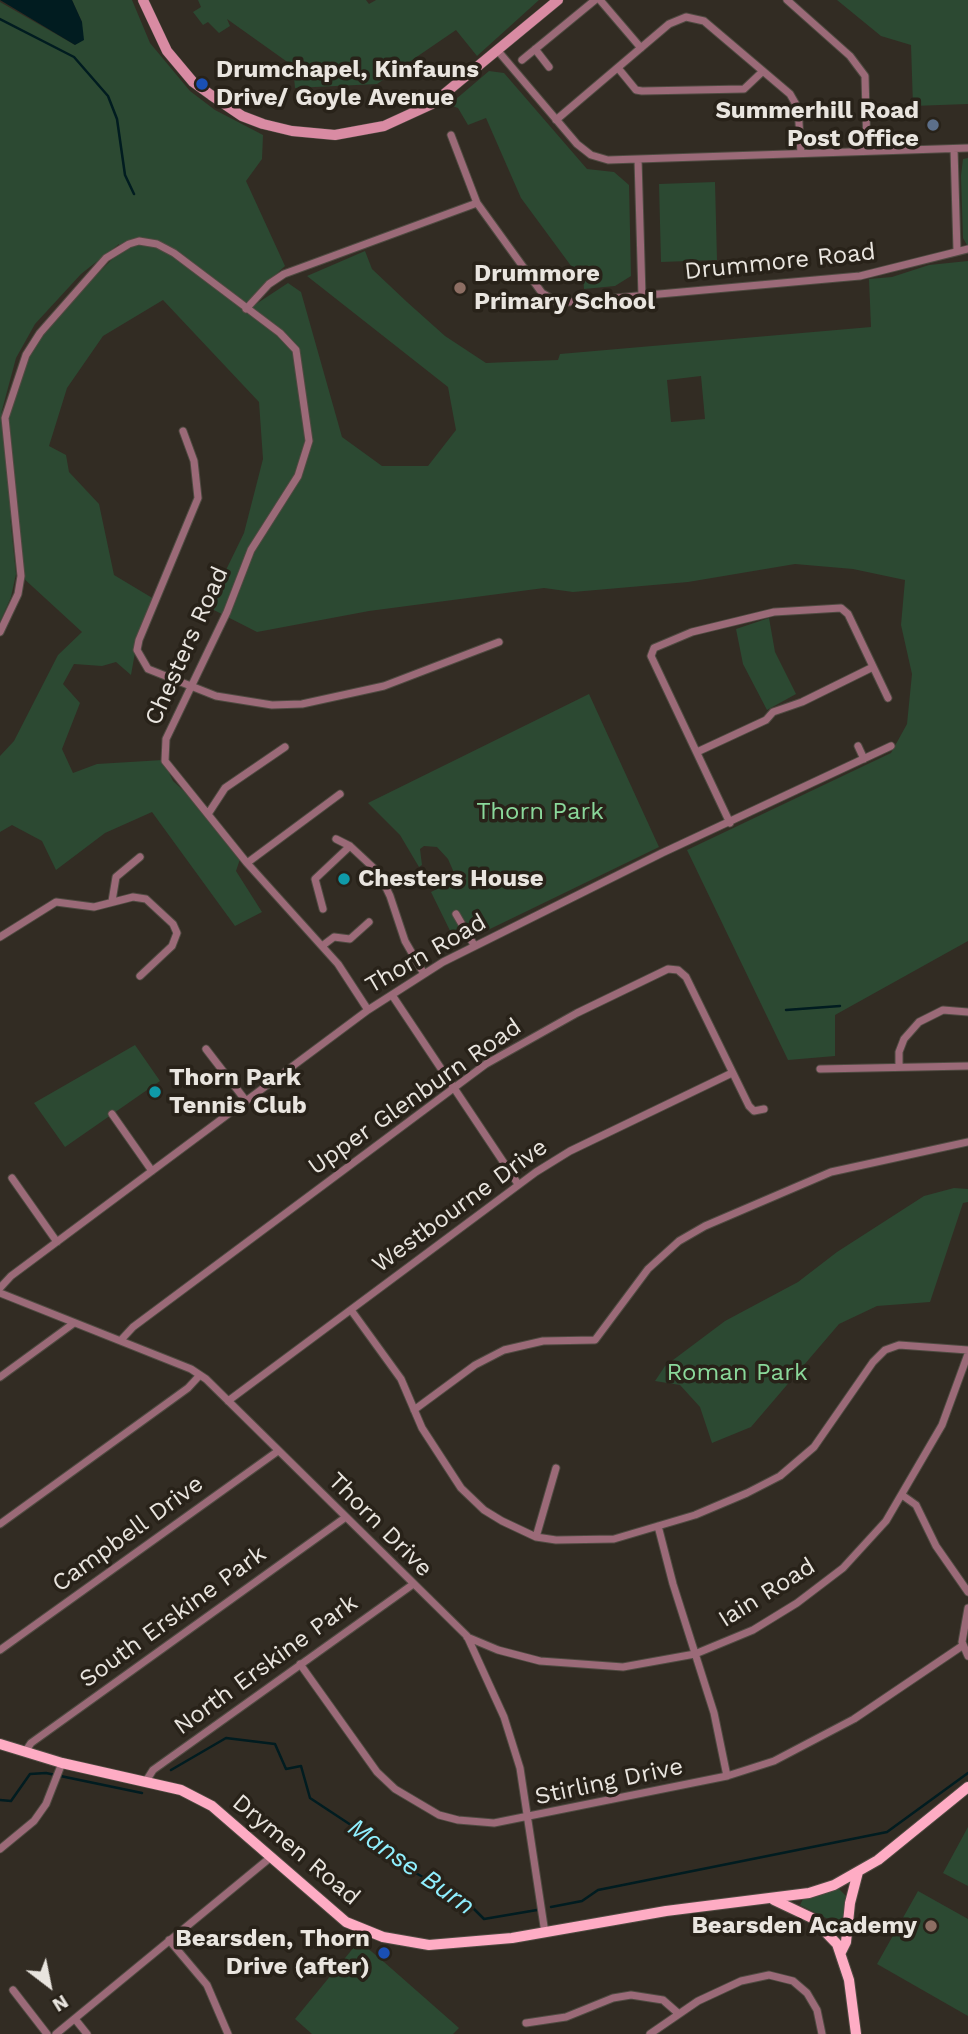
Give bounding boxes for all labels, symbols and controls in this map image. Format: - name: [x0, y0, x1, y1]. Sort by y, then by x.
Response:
- place label: Drumchapel, Kinfauns Drive/ Goyle Avenue: [216, 56, 479, 112]
- marker: Drumchapel, Kinfauns Drive/ Goyle Avenue: [194, 76, 210, 92]
- place label: Summerhill Road Post Office: [715, 97, 919, 153]
- marker: Summerhill Road Post Office: [925, 117, 941, 133]
- street label: Drummore Road: [683, 238, 877, 286]
- place label: Drummore Primary School: [474, 260, 655, 316]
- marker: Drummore Primary School: [452, 280, 468, 296]
- street label: Chesters Road: [139, 562, 235, 730]
- park label: Thorn Park: [476, 798, 604, 826]
- place label: Chesters House: [358, 865, 544, 893]
- marker: Chesters House: [336, 871, 352, 887]
- street label: Thorn Road: [360, 908, 492, 1000]
- street label: Upper Glenburn Road: [303, 1013, 527, 1181]
- place label: Thorn Park Tennis Club: [169, 1064, 307, 1120]
- marker: Thorn Park Tennis Club: [147, 1084, 163, 1100]
- street label: Westbourne Drive: [367, 1133, 553, 1279]
- park label: Roman Park: [666, 1359, 808, 1387]
- street label: Thorn Drive: [322, 1467, 438, 1583]
- street label: Campbell Drive: [47, 1470, 209, 1598]
- street label: South Erskine Park: [74, 1540, 272, 1694]
- street label: Iain Road: [713, 1552, 821, 1634]
- street label: North Erskine Park: [169, 1589, 363, 1741]
- street label: Stirling Drive: [532, 1752, 686, 1812]
- street label: Drymen Road: [226, 1788, 366, 1912]
- water label: Manse Burn: [342, 1812, 480, 1922]
- place label: Bearsden Academy: [691, 1912, 917, 1940]
- marker: Bearsden Academy: [923, 1918, 939, 1934]
- place label: Bearsden, Thorn Drive (after): [175, 1925, 370, 1981]
- marker: Bearsden, Thorn Drive (after): [376, 1945, 392, 1961]
- north arrow: [14, 1950, 84, 2020]
- text: N: [48, 1990, 72, 2017]

